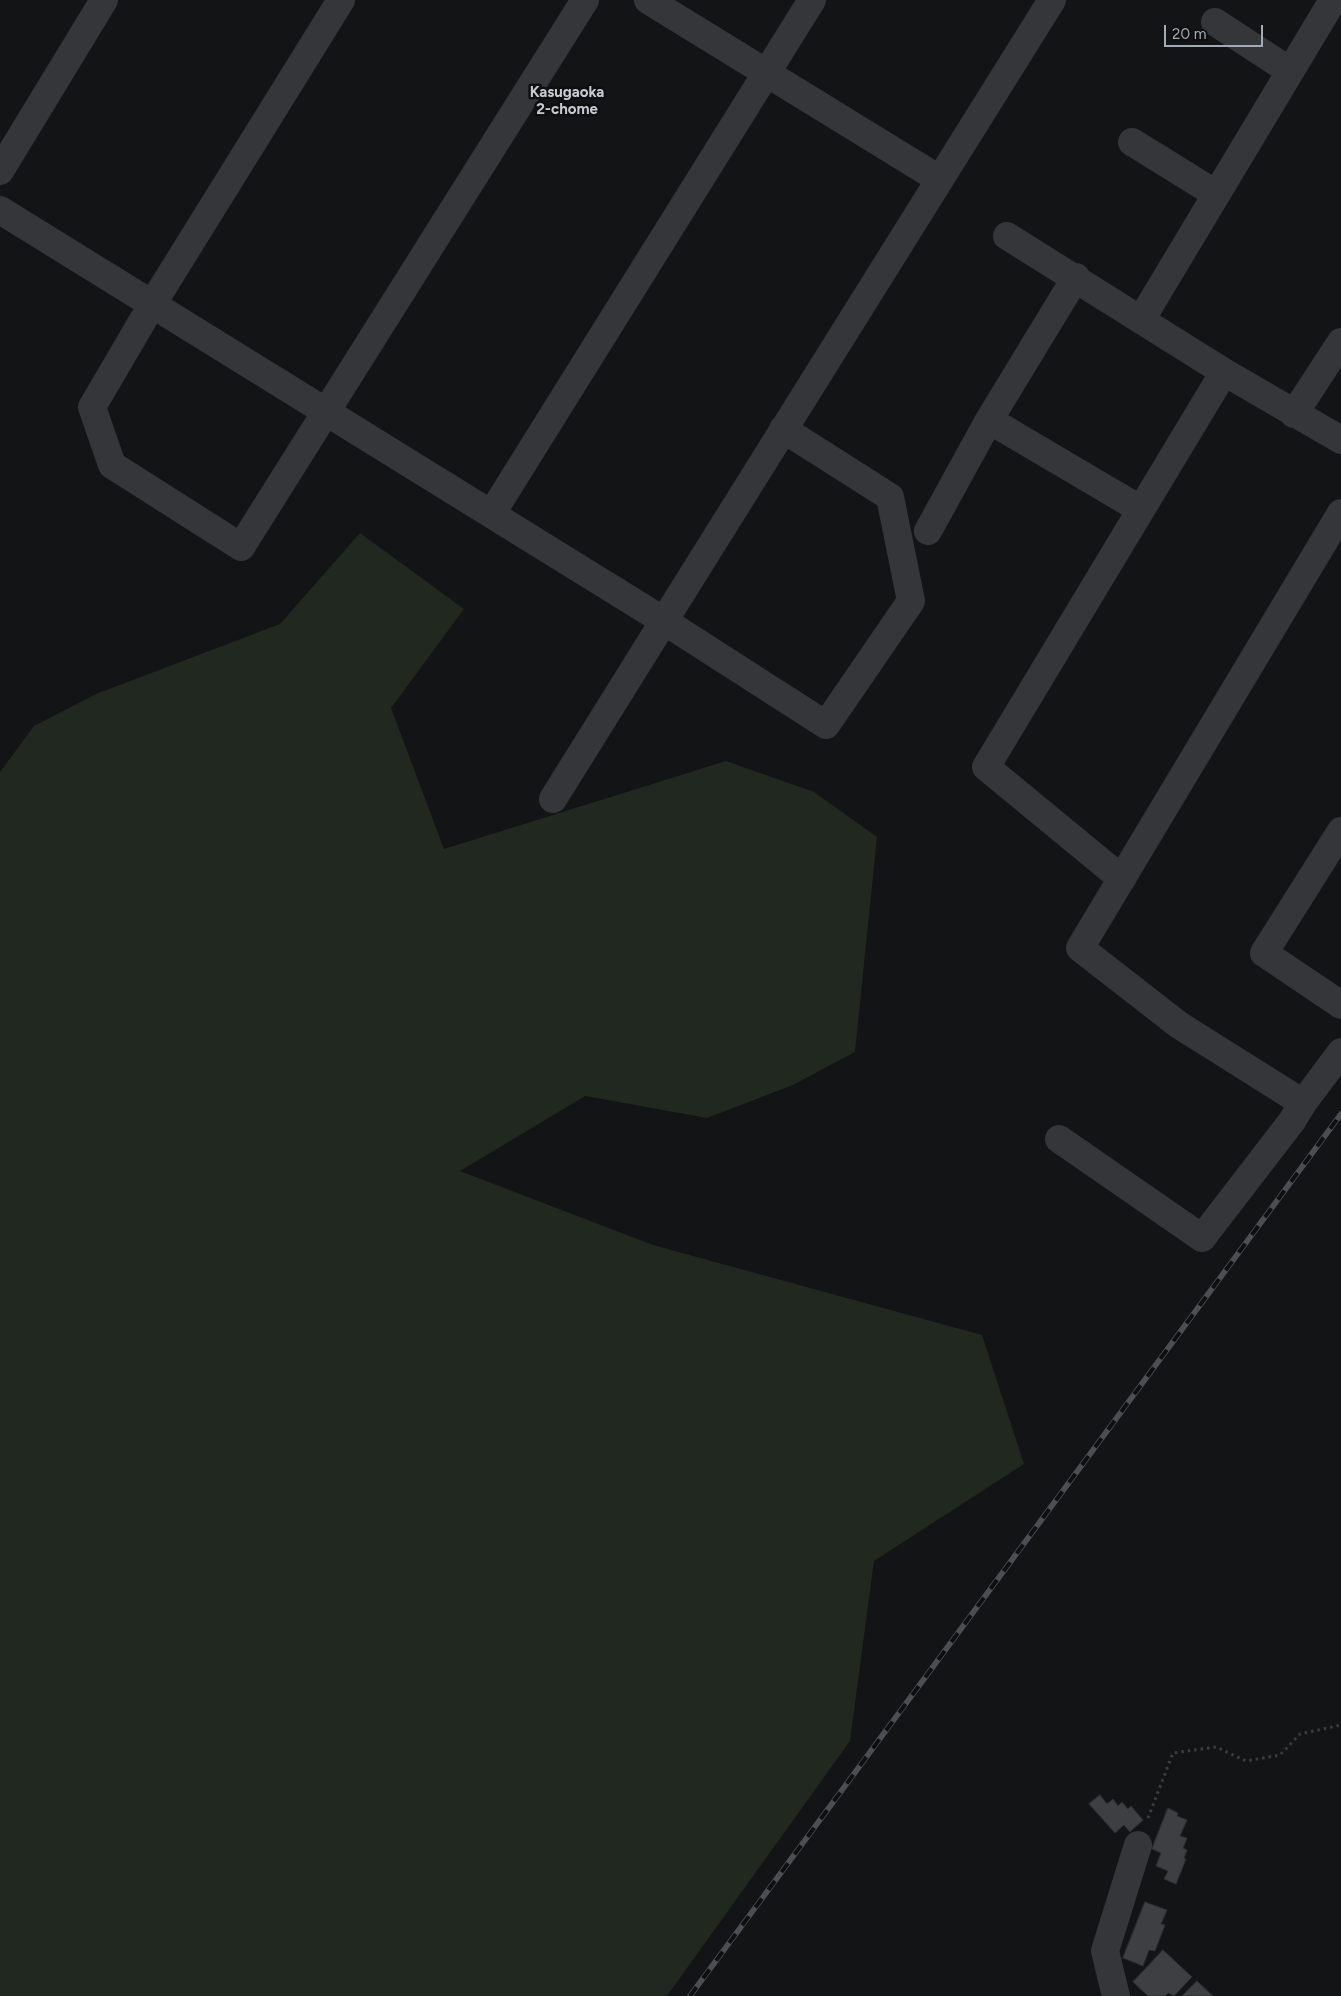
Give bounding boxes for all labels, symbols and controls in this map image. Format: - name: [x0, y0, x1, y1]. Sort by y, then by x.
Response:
- scale bar: [1166, 15, 1265, 47]
- text: 20 m: [1172, 25, 1206, 43]
- district label: Kasugaoka 2-chome: [530, 84, 604, 119]

